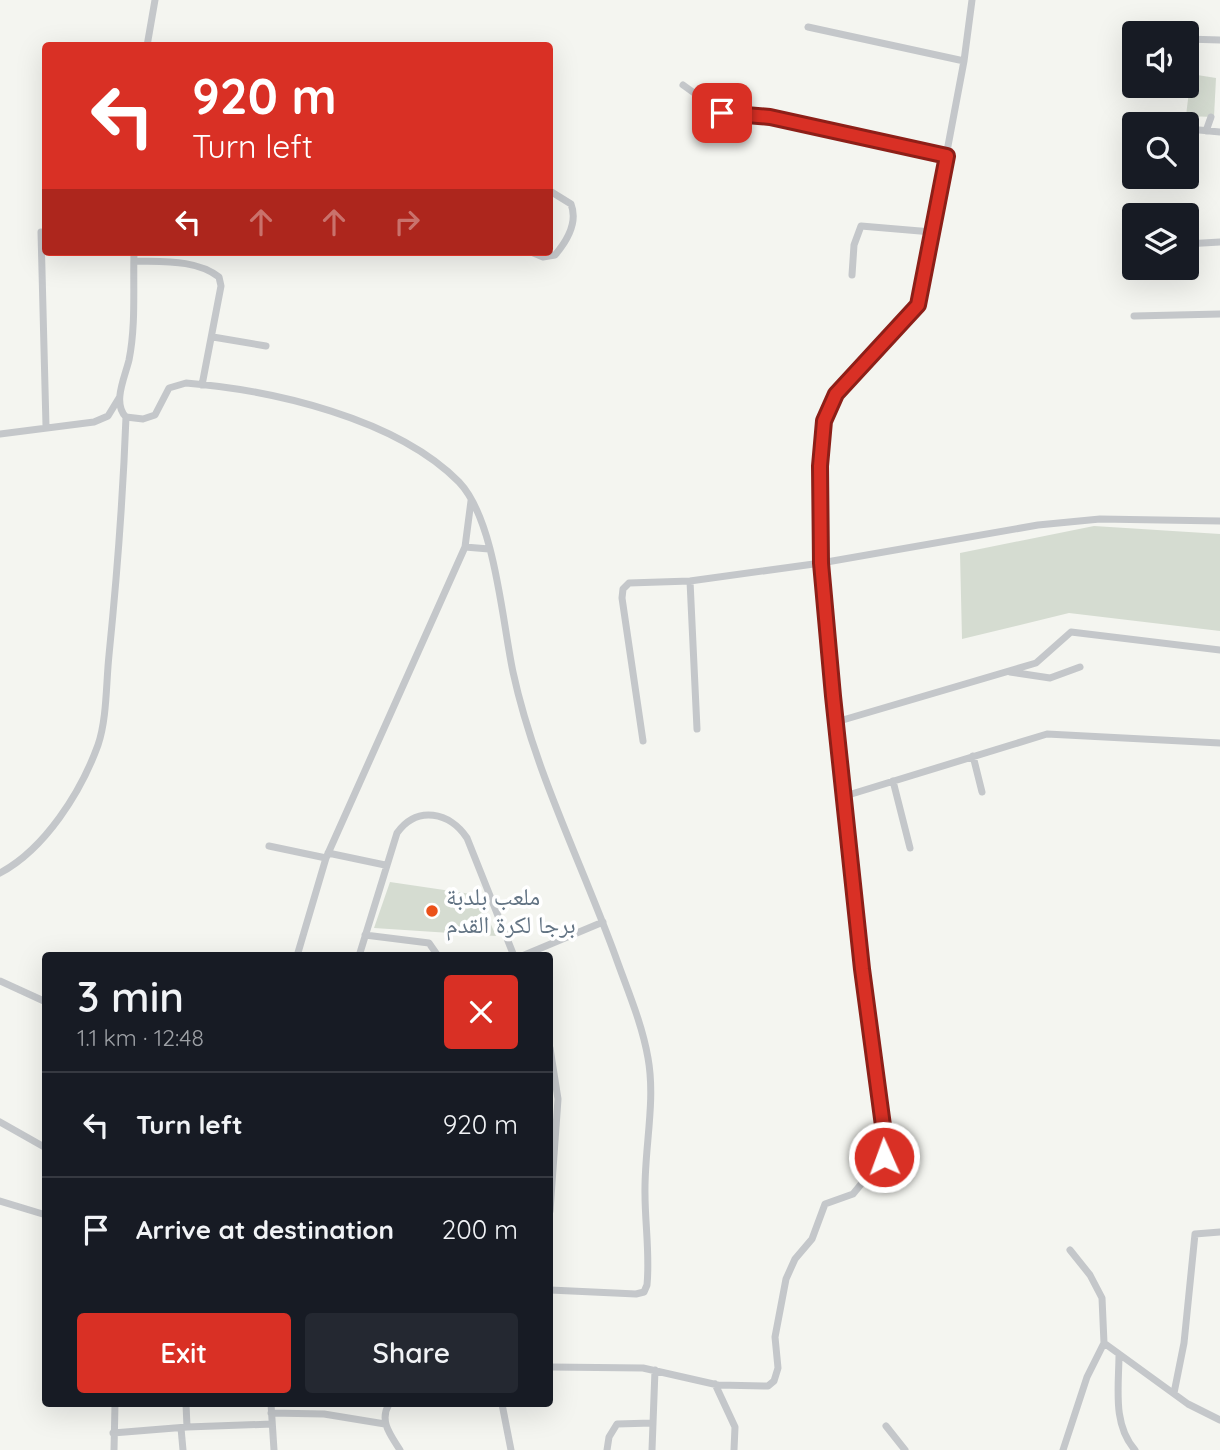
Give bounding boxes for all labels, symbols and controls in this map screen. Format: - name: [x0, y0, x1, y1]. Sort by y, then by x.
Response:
- map controls: [1122, 21, 1199, 280]
- button: sound: [1122, 21, 1199, 98]
- text: 920 m: [192, 65, 337, 126]
- icon: left: [77, 70, 168, 161]
- pin: [692, 83, 752, 143]
- icon: arrive: [703, 94, 741, 132]
- button: search: [1122, 112, 1199, 189]
- text: Turn left: [192, 126, 313, 166]
- icon: left: [169, 203, 207, 241]
- icon: ahead: [242, 203, 280, 241]
- icon: ahead: [315, 203, 353, 241]
- icon: right: [388, 203, 426, 241]
- button: layers: [1122, 203, 1199, 280]
- place label: ملعب بلدبة برجا لكرة القدم: [446, 881, 576, 941]
- marker: ملعب بلدبة برجا لكرة القدم: [424, 903, 440, 919]
- text: 3 min: [77, 970, 184, 1023]
- button: close: [444, 975, 518, 1049]
- text: 1.1 km · 12:48: [77, 1023, 204, 1052]
- icon: left: [77, 1106, 115, 1144]
- text: Turn left: [136, 1108, 243, 1141]
- text: 920 m: [443, 1108, 518, 1141]
- position arrow: [847, 1120, 921, 1194]
- icon: arrive: [77, 1211, 115, 1249]
- text: Arrive at destination: [136, 1213, 394, 1246]
- text: 200 m: [442, 1213, 518, 1246]
- button: Exit: [77, 1313, 291, 1393]
- button: Share: [305, 1313, 518, 1393]

